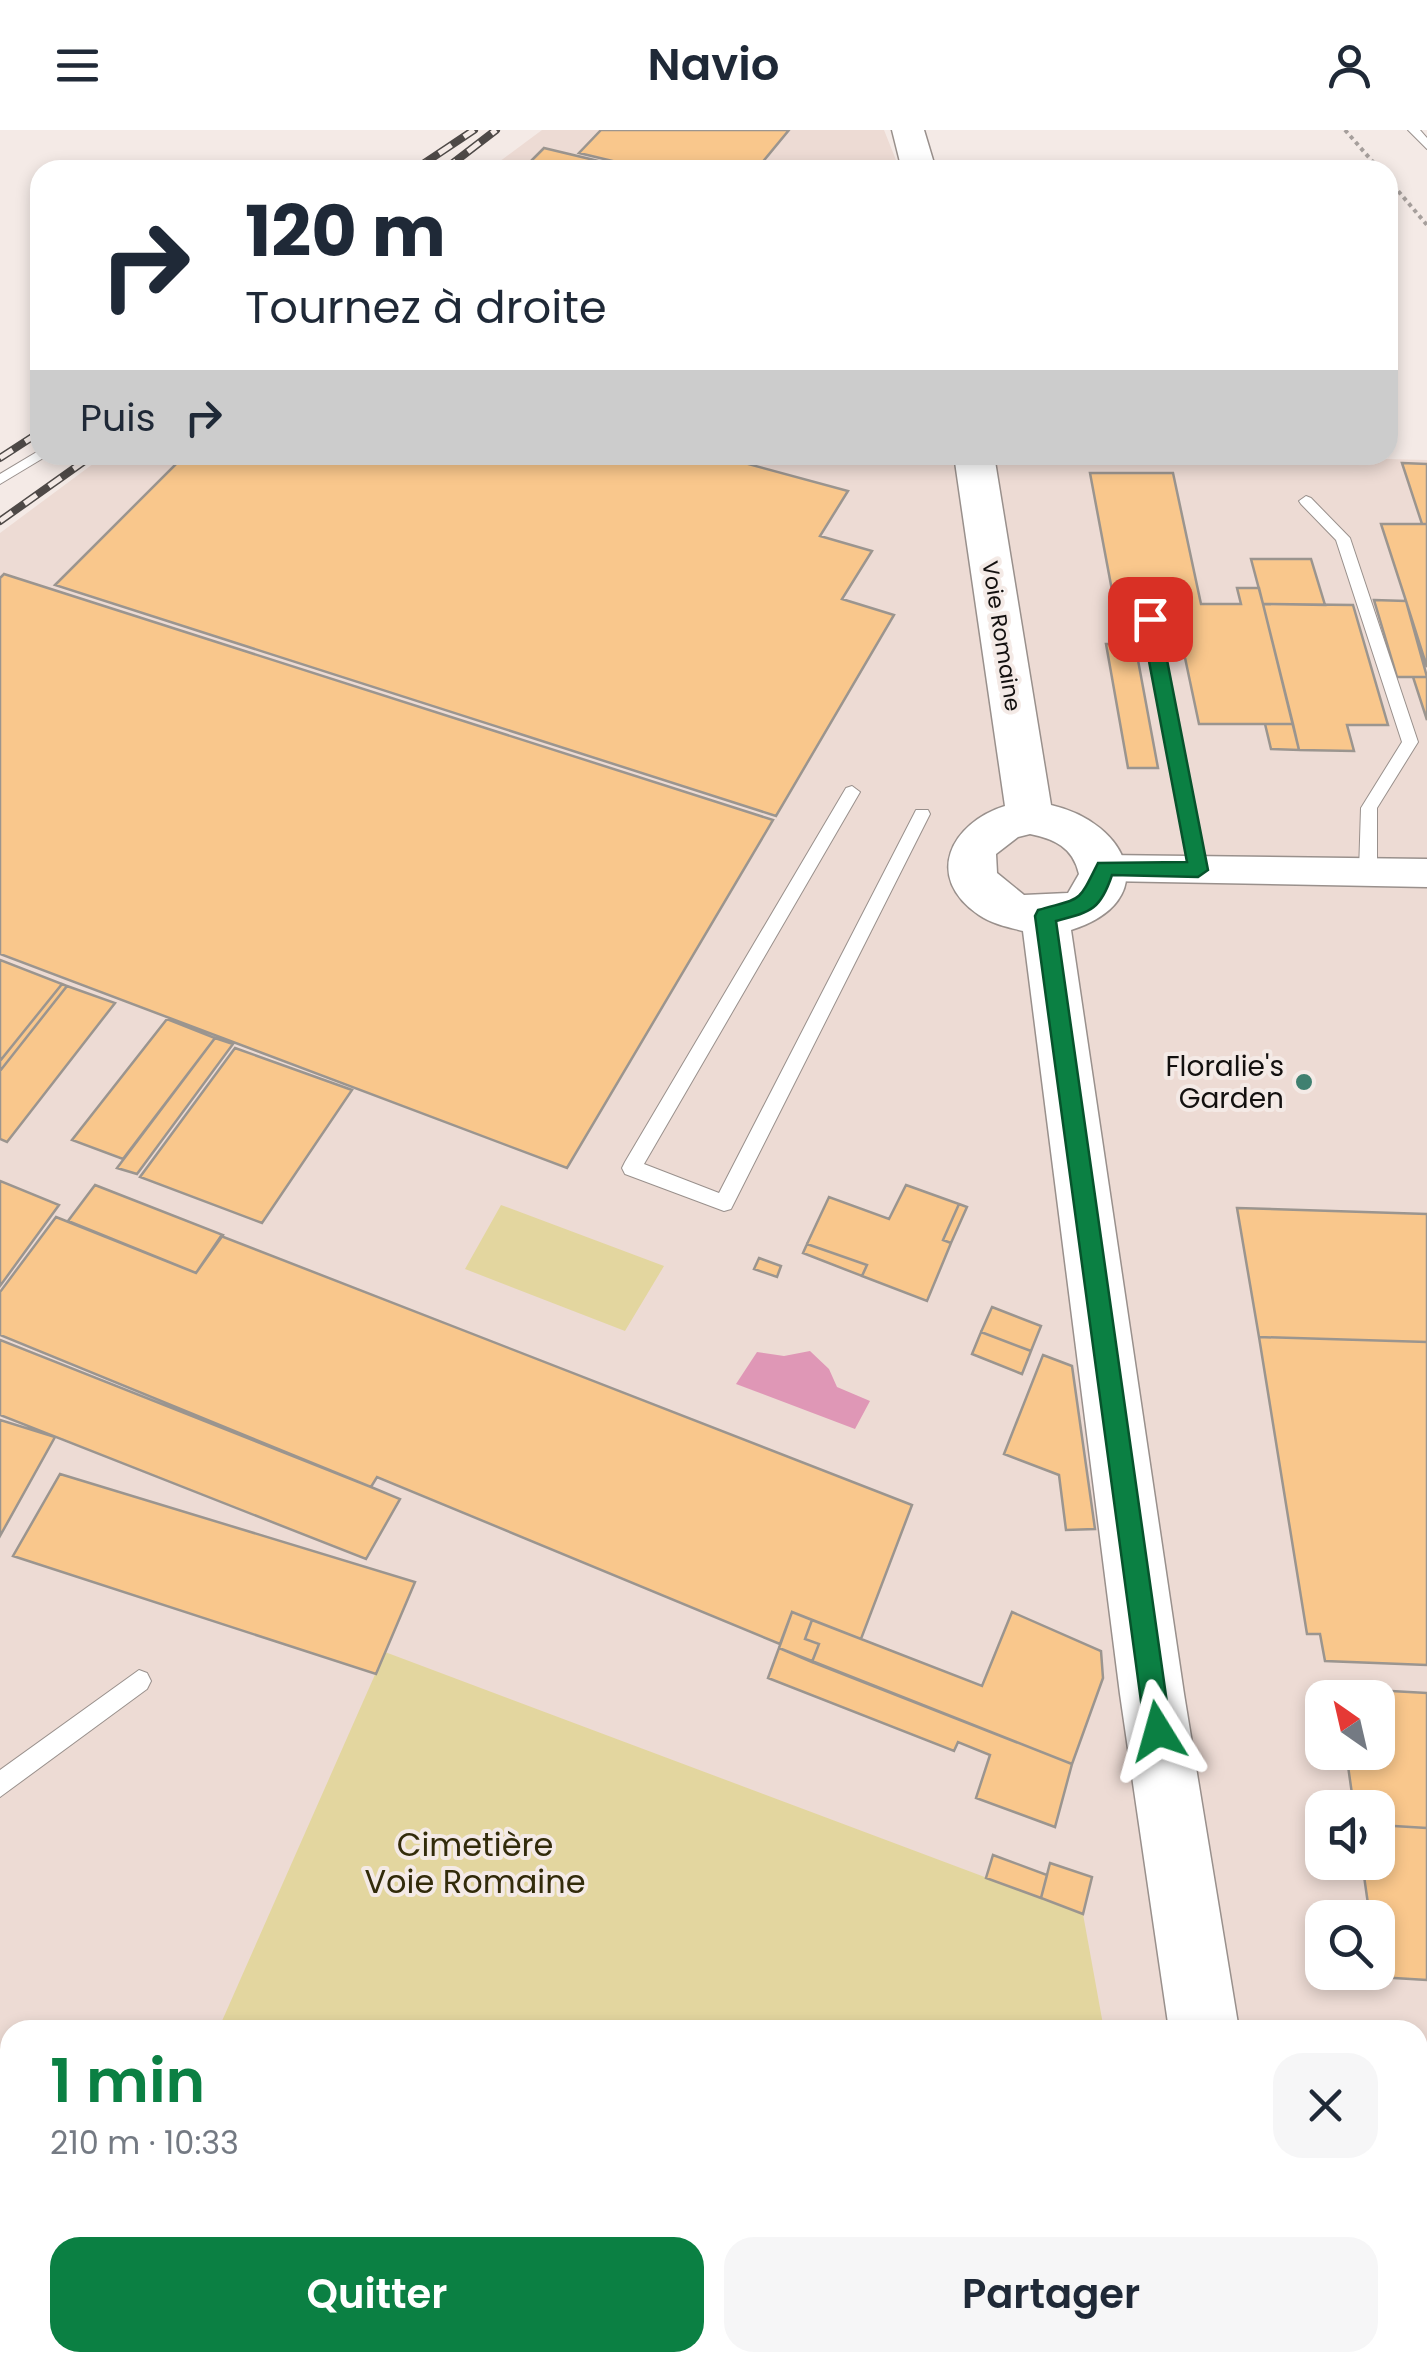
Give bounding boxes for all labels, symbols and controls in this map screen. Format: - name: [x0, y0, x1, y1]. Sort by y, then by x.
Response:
- text: Navio: [648, 33, 779, 96]
- icon: menu: [50, 38, 105, 93]
- icon: person: [1322, 38, 1377, 93]
- text: 120 m: [245, 182, 446, 281]
- icon: right: [80, 200, 210, 330]
- text: Tournez à droite: [245, 276, 607, 339]
- icon: right: [176, 390, 231, 445]
- text: Puis: [80, 391, 156, 444]
- street label: Voie Romaine: [974, 559, 1029, 714]
- pin: [1108, 577, 1193, 662]
- icon: arrive: [1123, 592, 1178, 647]
- place label: Floralie's Garden: [1166, 1047, 1284, 1118]
- marker: Floralie's Garden: [1293, 1071, 1315, 1093]
- position arrow: [1106, 1679, 1210, 1783]
- north arrow: [1305, 1680, 1395, 1770]
- map controls: [1305, 1680, 1395, 1990]
- button: sound: [1305, 1790, 1395, 1880]
- park label: Cimetière Voie Romaine: [364, 1822, 586, 1904]
- button: search: [1305, 1900, 1395, 1990]
- text: 1 min: [50, 2039, 205, 2123]
- button: close: [1273, 2053, 1378, 2158]
- text: 210 m · 10:33: [50, 2120, 239, 2165]
- button: Quitter: [50, 2237, 704, 2352]
- button: Partager: [724, 2237, 1378, 2352]

